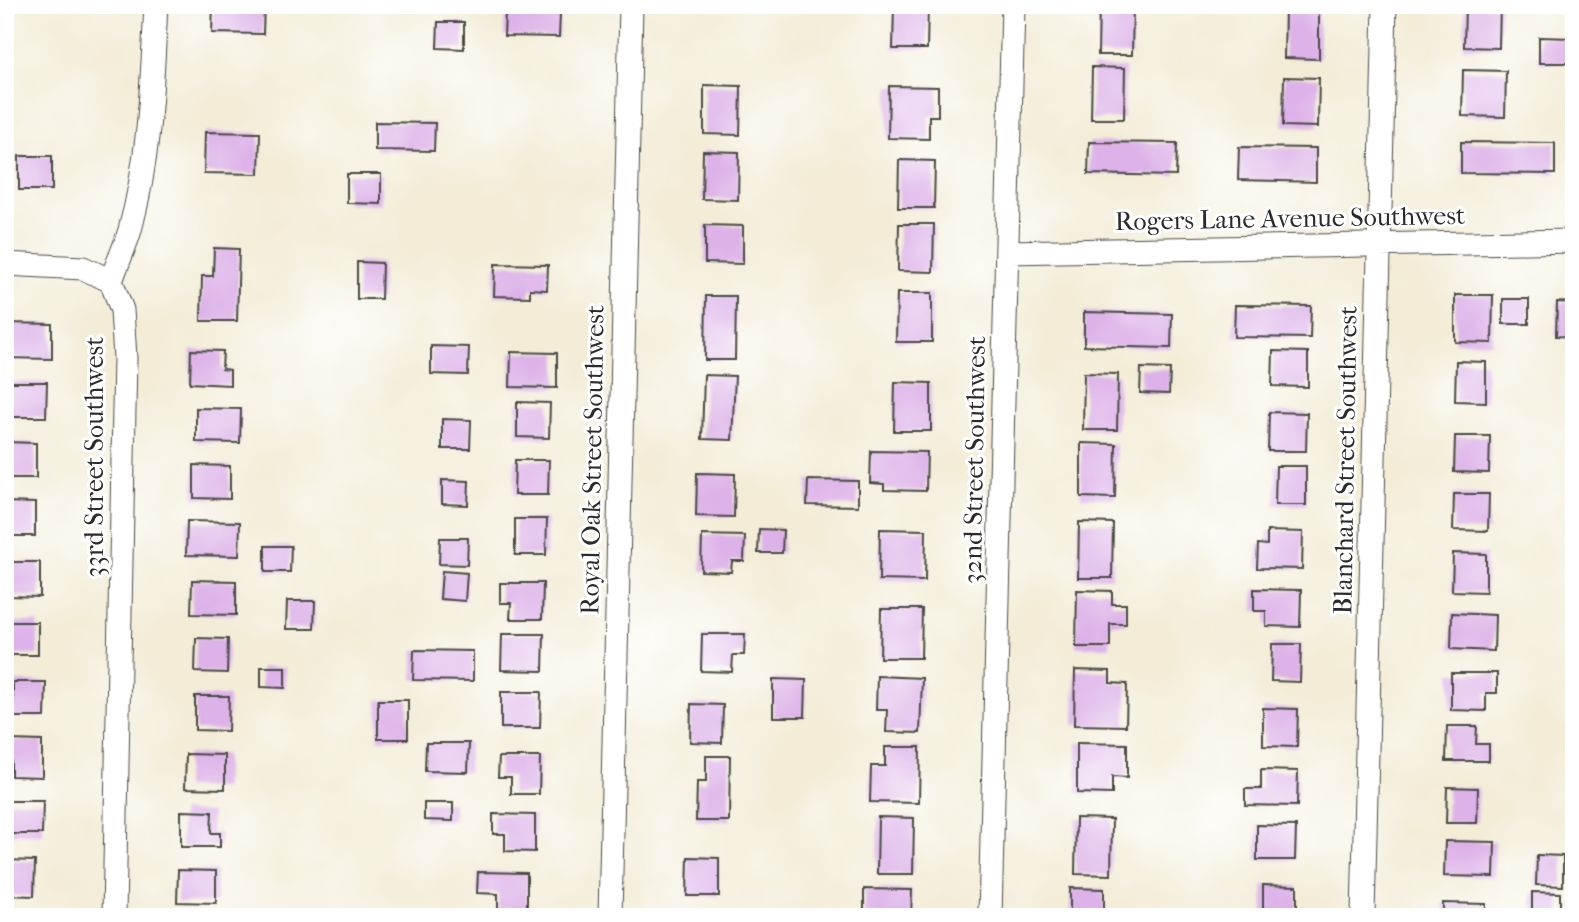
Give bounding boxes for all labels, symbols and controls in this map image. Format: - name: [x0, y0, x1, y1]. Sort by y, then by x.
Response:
- street label: Rogers Lane Avenue Southwest: [1115, 200, 1466, 237]
- street label: Royal Oak Street Southwest: [574, 304, 611, 615]
- street label: Blanchard Street Southwest: [1327, 305, 1364, 615]
- street label: 32nd Street Southwest: [957, 335, 992, 584]
- street label: 33rd Street Southwest: [79, 336, 110, 577]

